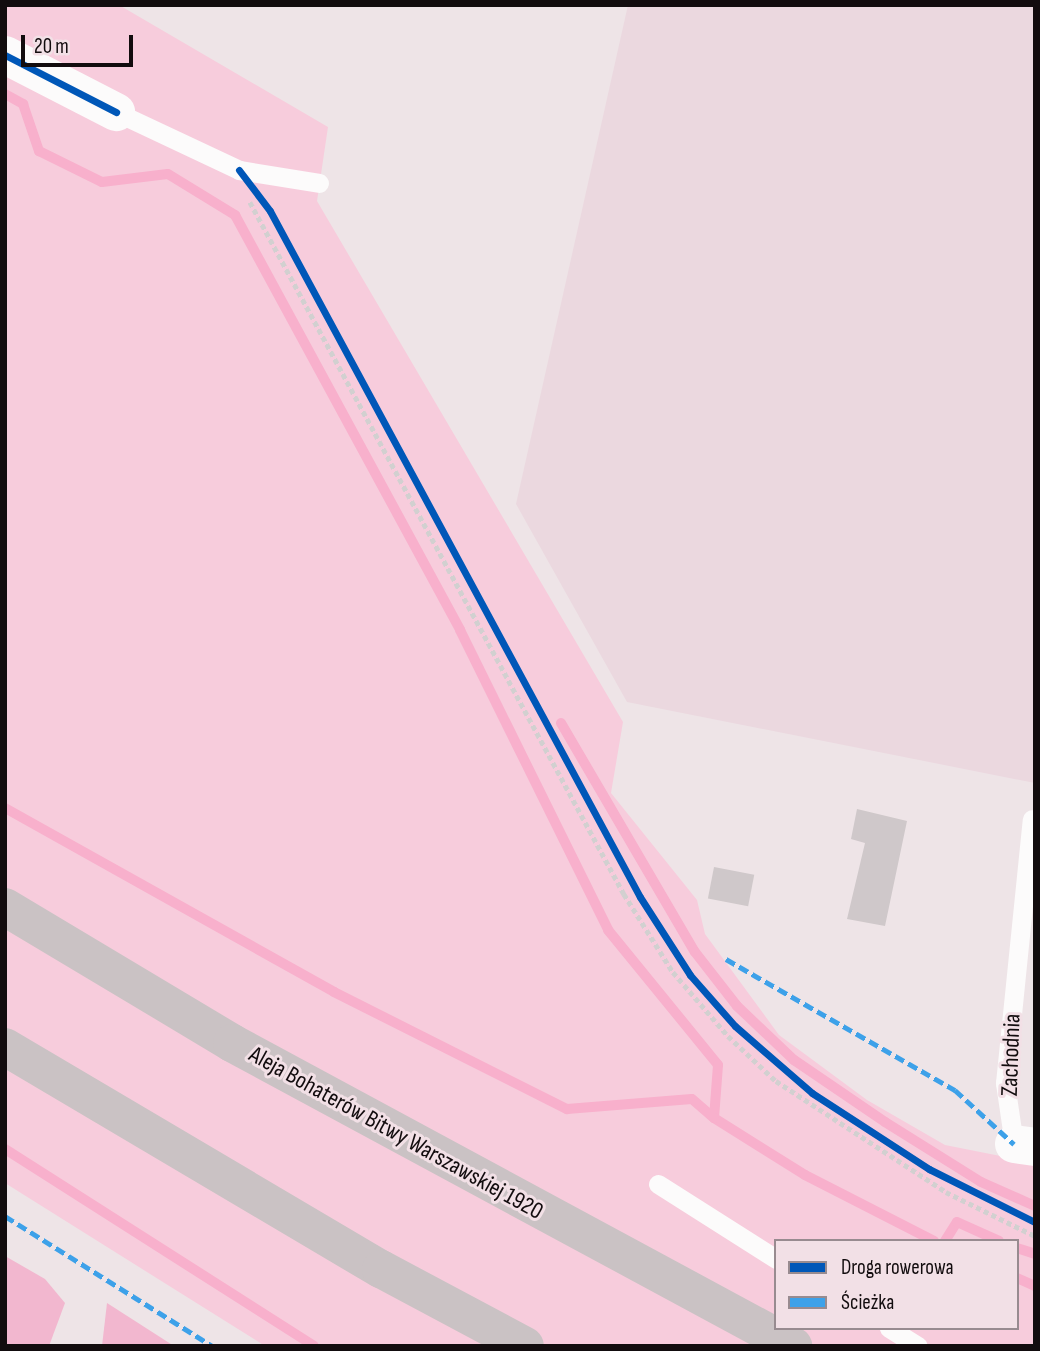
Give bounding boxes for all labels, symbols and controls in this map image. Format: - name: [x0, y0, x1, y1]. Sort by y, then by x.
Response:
- scale bar: [24, 21, 136, 65]
- text: 20 m: [34, 34, 69, 59]
- street label: Zachodnia: [995, 1013, 1027, 1097]
- street label: Aleja Bohaterów Bitwy Warszawskiej 1920: [244, 1040, 548, 1226]
- legend: [774, 1239, 1019, 1330]
- text: Droga rowerowa: [841, 1255, 954, 1280]
- text: Ścieżka: [841, 1290, 894, 1315]

